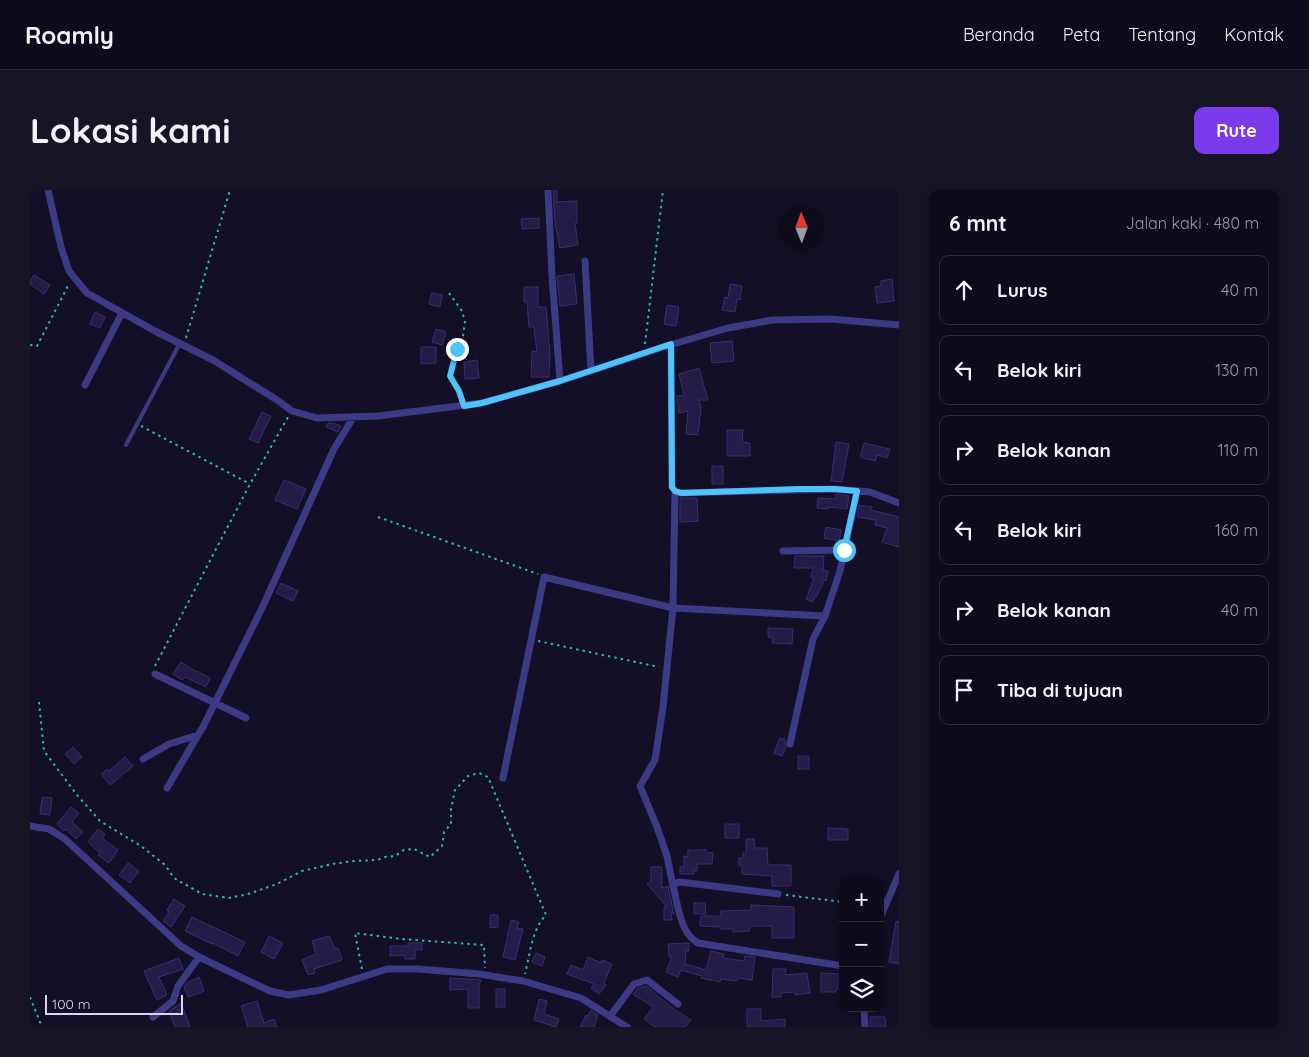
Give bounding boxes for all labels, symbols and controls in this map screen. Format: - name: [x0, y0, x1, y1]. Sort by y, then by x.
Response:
- text: Roamly: [25, 20, 114, 50]
- text: Beranda: [963, 23, 1035, 46]
- text: Peta: [1063, 23, 1100, 46]
- text: Tentang: [1128, 23, 1196, 46]
- text: Kontak: [1224, 23, 1284, 46]
- button: Rute: [1194, 107, 1279, 154]
- text: Lokasi kami: [30, 108, 230, 152]
- north arrow: [779, 205, 824, 250]
- text: 6 mnt: [949, 210, 1007, 236]
- text: Jalan kaki · 480 m: [1126, 213, 1259, 233]
- icon: ahead: [950, 276, 978, 304]
- text: Lurus: [997, 278, 1047, 302]
- text: 40 m: [1221, 280, 1258, 300]
- route end: [446, 338, 469, 361]
- icon: left: [950, 356, 978, 384]
- text: Belok kiri: [997, 358, 1082, 382]
- text: 130 m: [1215, 360, 1258, 380]
- icon: right: [950, 436, 978, 464]
- text: Belok kanan: [997, 438, 1111, 462]
- text: 110 m: [1218, 440, 1258, 460]
- icon: left: [950, 516, 978, 544]
- text: Belok kiri: [997, 518, 1082, 542]
- text: 160 m: [1215, 520, 1258, 540]
- route start: [833, 539, 856, 562]
- icon: right: [950, 596, 978, 624]
- text: Belok kanan: [997, 598, 1111, 622]
- text: 40 m: [1221, 600, 1258, 620]
- icon: arrive: [950, 676, 978, 704]
- text: Tiba di tujuan: [997, 678, 1123, 702]
- map controls: [839, 877, 884, 1012]
- button: +: [839, 877, 884, 922]
- button: −: [839, 922, 884, 967]
- button: layers: [839, 967, 884, 1012]
- scale bar: [45, 992, 182, 1015]
- text: 100 m: [52, 995, 90, 1013]

